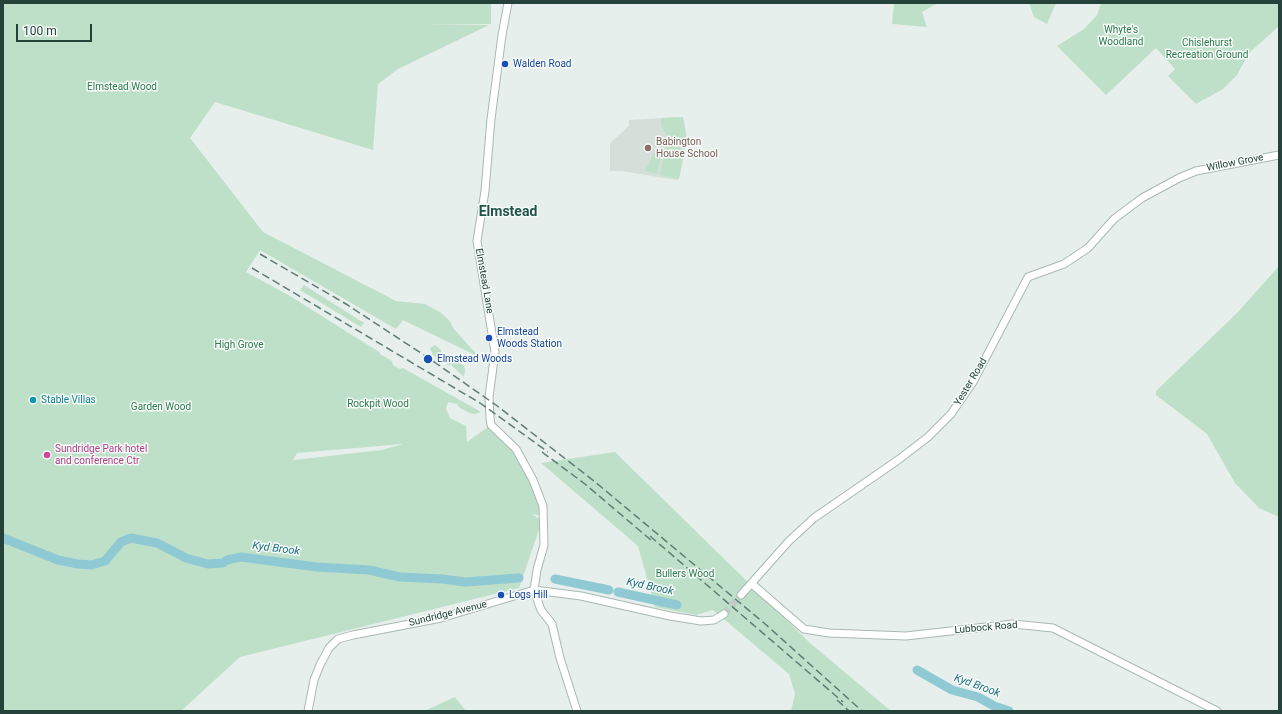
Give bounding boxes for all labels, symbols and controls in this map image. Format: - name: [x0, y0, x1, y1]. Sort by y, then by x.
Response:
- scale bar: [18, 16, 94, 42]
- text: 100 m: [23, 24, 57, 38]
- park label: Whyte's Woodland: [1099, 24, 1143, 48]
- park label: Chislehurst Recreation Ground: [1166, 37, 1248, 60]
- place label: Walden Road: [513, 58, 571, 70]
- marker: Walden Road: [500, 59, 510, 69]
- park label: Elmstead Wood: [87, 81, 157, 93]
- place label: Babington House School: [656, 136, 718, 160]
- marker: Babington House School: [643, 143, 653, 153]
- street label: Willow Grove: [1206, 152, 1264, 174]
- district label: Elmstead: [479, 204, 537, 220]
- street label: Elmstead Lane: [472, 248, 496, 314]
- place label: Elmstead Woods Station: [497, 326, 562, 350]
- marker: Elmstead Woods Station: [484, 333, 494, 343]
- park label: High Grove: [215, 339, 263, 351]
- marker: Elmstead Woods: [422, 353, 434, 365]
- place label: Elmstead Woods: [437, 353, 512, 365]
- street label: Yester Road: [952, 356, 990, 408]
- place label: Stable Villas: [41, 394, 96, 406]
- marker: Stable Villas: [28, 395, 38, 405]
- park label: Rockpit Wood: [347, 398, 409, 410]
- park label: Garden Wood: [131, 401, 191, 413]
- place label: Sundridge Park hotel and conference Ctr: [55, 443, 147, 466]
- marker: Sundridge Park hotel and conference Ctr: [42, 450, 52, 460]
- water label: Kyd Brook: [251, 540, 301, 558]
- park label: Bullers Wood: [656, 568, 714, 580]
- water label: Kyd Brook: [625, 576, 675, 598]
- place label: Logs Hill: [509, 589, 548, 601]
- marker: Logs Hill: [496, 590, 506, 600]
- street label: Sundridge Avenue: [408, 598, 488, 630]
- street label: Lubbock Road: [954, 619, 1018, 637]
- water label: Kyd Brook: [952, 672, 1002, 700]

